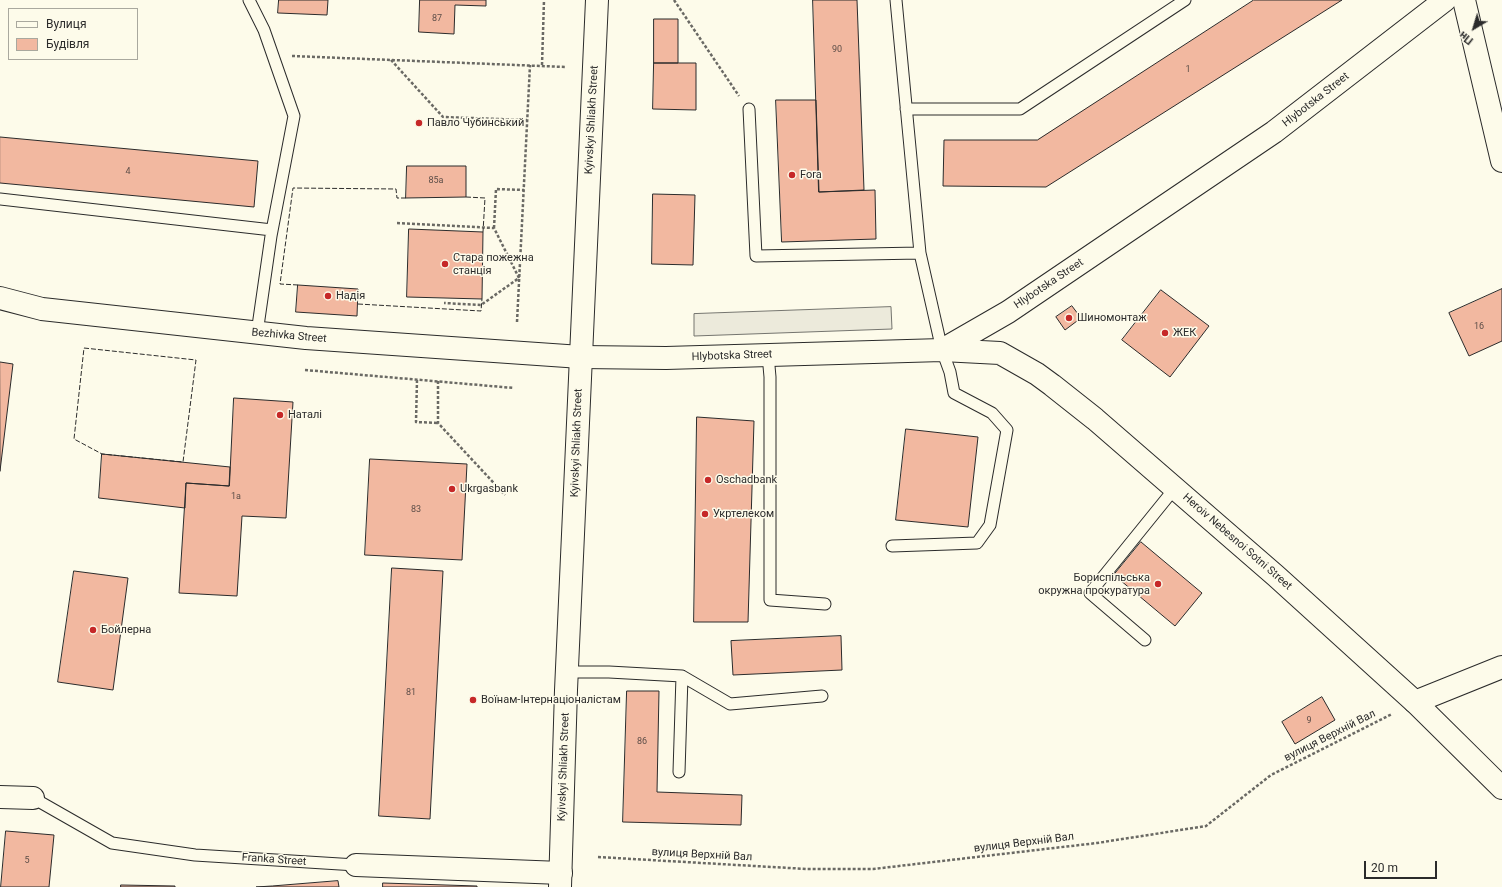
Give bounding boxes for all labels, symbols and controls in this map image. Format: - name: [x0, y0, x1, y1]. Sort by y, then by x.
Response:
- legend: [8, 8, 138, 60]
- north arrow: [1454, 8, 1494, 48]
- house number: 87: [432, 14, 442, 24]
- text: Вулиця: [46, 17, 87, 31]
- text: Пн: [1457, 28, 1476, 47]
- text: Будівля: [46, 37, 89, 51]
- house number: 90: [832, 45, 842, 55]
- street label: Kyivskyi Shliakh Street: [583, 65, 601, 175]
- house number: 1: [1185, 65, 1191, 75]
- street label: Hlybotska Street: [1280, 70, 1352, 130]
- place label: Павло Чубинський: [427, 116, 524, 130]
- marker: Павло Чубинський: [414, 118, 424, 128]
- house number: 4: [125, 167, 131, 177]
- place label: Fora: [800, 168, 822, 182]
- marker: Fora: [787, 170, 797, 180]
- house number: 85а: [428, 176, 444, 186]
- place label: Стара пожежна станція: [453, 251, 534, 277]
- street label: Hlybotska Street: [1012, 256, 1086, 312]
- marker: Стара пожежна станція: [440, 259, 450, 269]
- place label: Надія: [336, 289, 365, 303]
- marker: Надія: [323, 291, 333, 301]
- place label: Шиномонтаж: [1077, 311, 1147, 325]
- marker: Шиномонтаж: [1064, 313, 1074, 323]
- house number: 16: [1474, 322, 1484, 332]
- street label: Bezhivka Street: [251, 326, 327, 346]
- place label: ЖЕК: [1173, 326, 1196, 340]
- marker: ЖЕК: [1160, 328, 1170, 338]
- street label: Hlybotska Street: [691, 348, 773, 364]
- street label: Kyivskyi Shliakh Street: [569, 388, 585, 498]
- place label: Наталі: [288, 408, 322, 422]
- marker: Наталі: [275, 410, 285, 420]
- place label: Oschadbank: [716, 473, 777, 487]
- marker: Oschadbank: [703, 475, 713, 485]
- place label: Ukrgasbank: [460, 482, 518, 496]
- marker: Ukrgasbank: [447, 484, 457, 494]
- street label: Heroiv Nebesnoi Sotni Street: [1180, 491, 1294, 593]
- house number: 1а: [231, 492, 241, 502]
- house number: 83: [411, 505, 421, 515]
- place label: Укртелеком: [713, 507, 774, 521]
- marker: Укртелеком: [700, 509, 710, 519]
- place label: Бориспільська окружна прокуратура: [1038, 571, 1150, 597]
- marker: Бориспільська окружна прокуратура: [1153, 579, 1163, 589]
- place label: Бойлерна: [101, 623, 151, 637]
- marker: Бойлерна: [88, 625, 98, 635]
- house number: 81: [406, 688, 416, 698]
- place label: Воїнам-Інтернаціоналістам: [481, 693, 621, 707]
- marker: Воїнам-Інтернаціоналістам: [468, 695, 478, 705]
- street label: вулиця Верхній Вал: [1282, 707, 1378, 765]
- street label: Kyivskyi Shliakh Street: [556, 712, 572, 822]
- house number: 9: [1306, 716, 1312, 726]
- house number: 86: [637, 737, 647, 747]
- street label: вулиця Верхній Вал: [973, 830, 1075, 856]
- street label: вулиця Верхній Вал: [651, 846, 753, 864]
- street label: Franka Street: [241, 851, 307, 869]
- scale bar: [1366, 853, 1439, 879]
- house number: 5: [24, 856, 30, 866]
- text: 20 m: [1371, 861, 1398, 875]

